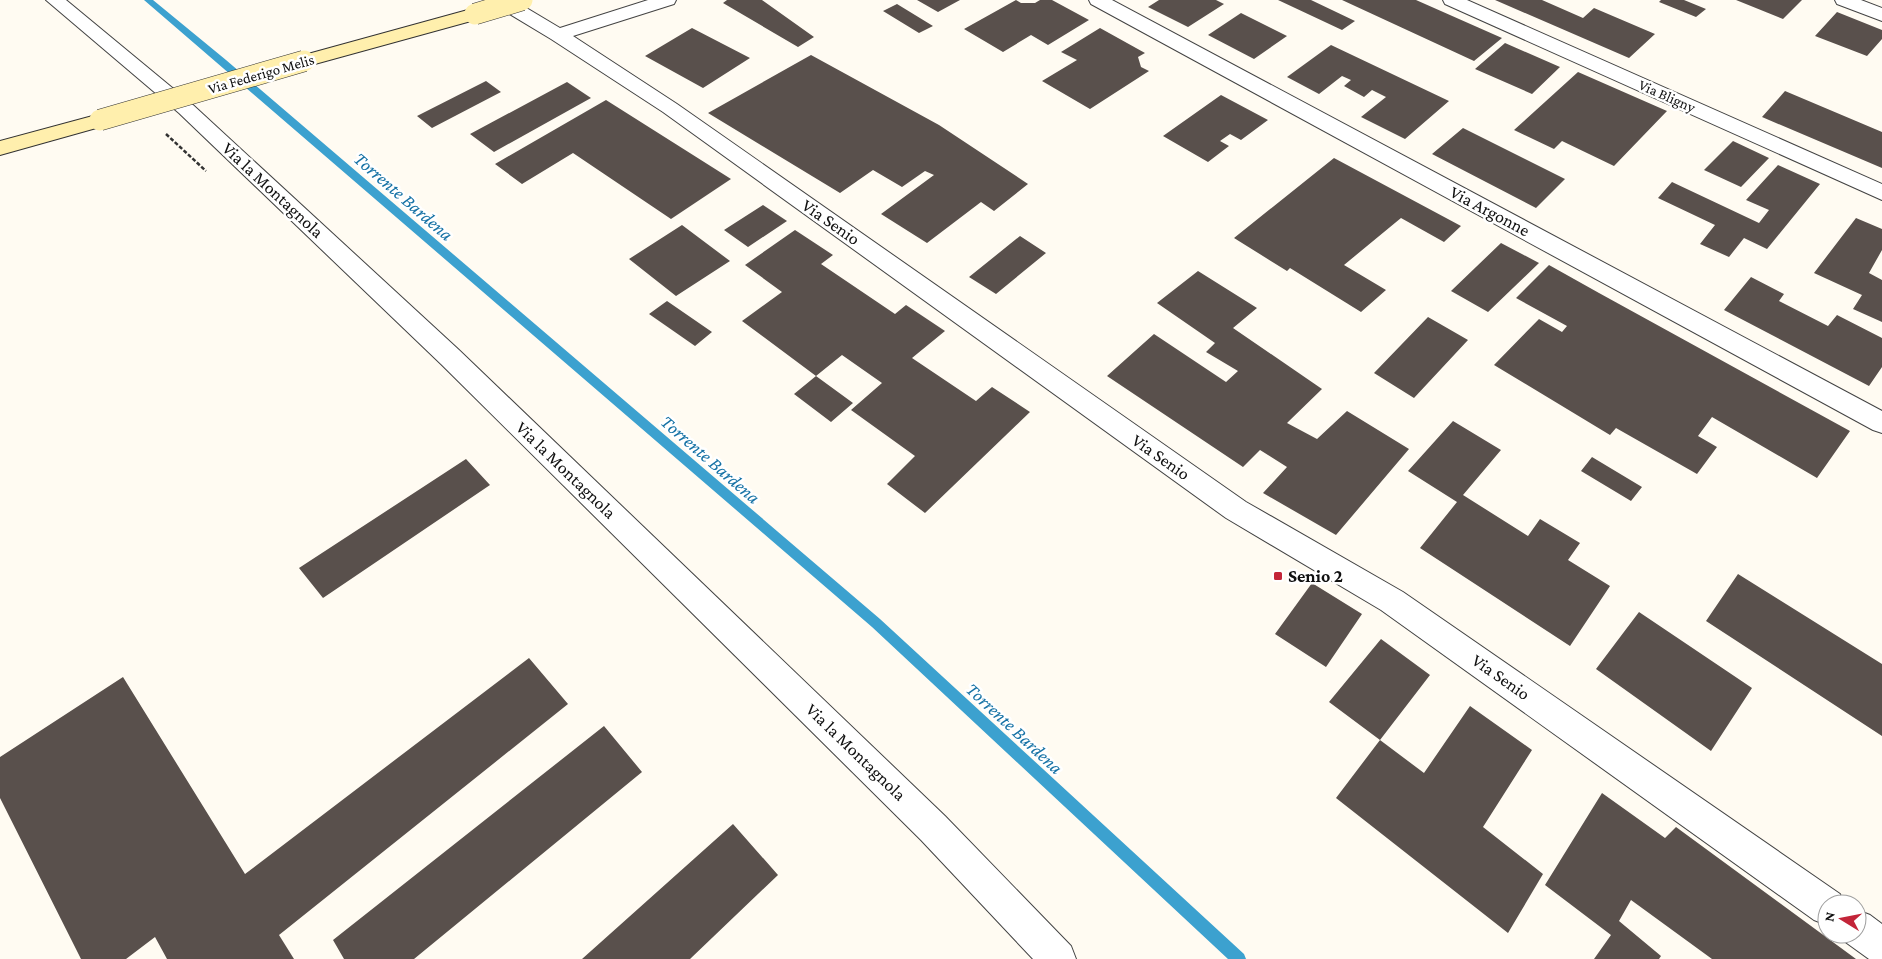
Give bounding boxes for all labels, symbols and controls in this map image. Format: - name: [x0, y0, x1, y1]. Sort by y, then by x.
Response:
- street label: Via Federigo Melis: [206, 51, 316, 98]
- street label: Via Bligny: [1636, 76, 1698, 117]
- street label: Via la Montagnola: [218, 138, 328, 242]
- water label: Torrente Bardena: [350, 148, 457, 245]
- street label: Via Argonne: [1447, 182, 1533, 240]
- street label: Via Senio: [798, 195, 864, 249]
- water label: Torrente Bardena: [657, 411, 764, 508]
- street label: Via la Montagnola: [512, 417, 620, 523]
- street label: Via Senio: [1128, 430, 1194, 484]
- place label: Senio 2: [1288, 566, 1343, 586]
- marker: Senio 2: [1272, 570, 1284, 582]
- street label: Via Senio: [1468, 650, 1534, 704]
- water label: Torrente Bardena: [962, 678, 1067, 778]
- street label: Via la Montagnola: [802, 699, 910, 805]
- north arrow: [1817, 894, 1867, 944]
- text: N: [1820, 910, 1838, 923]

